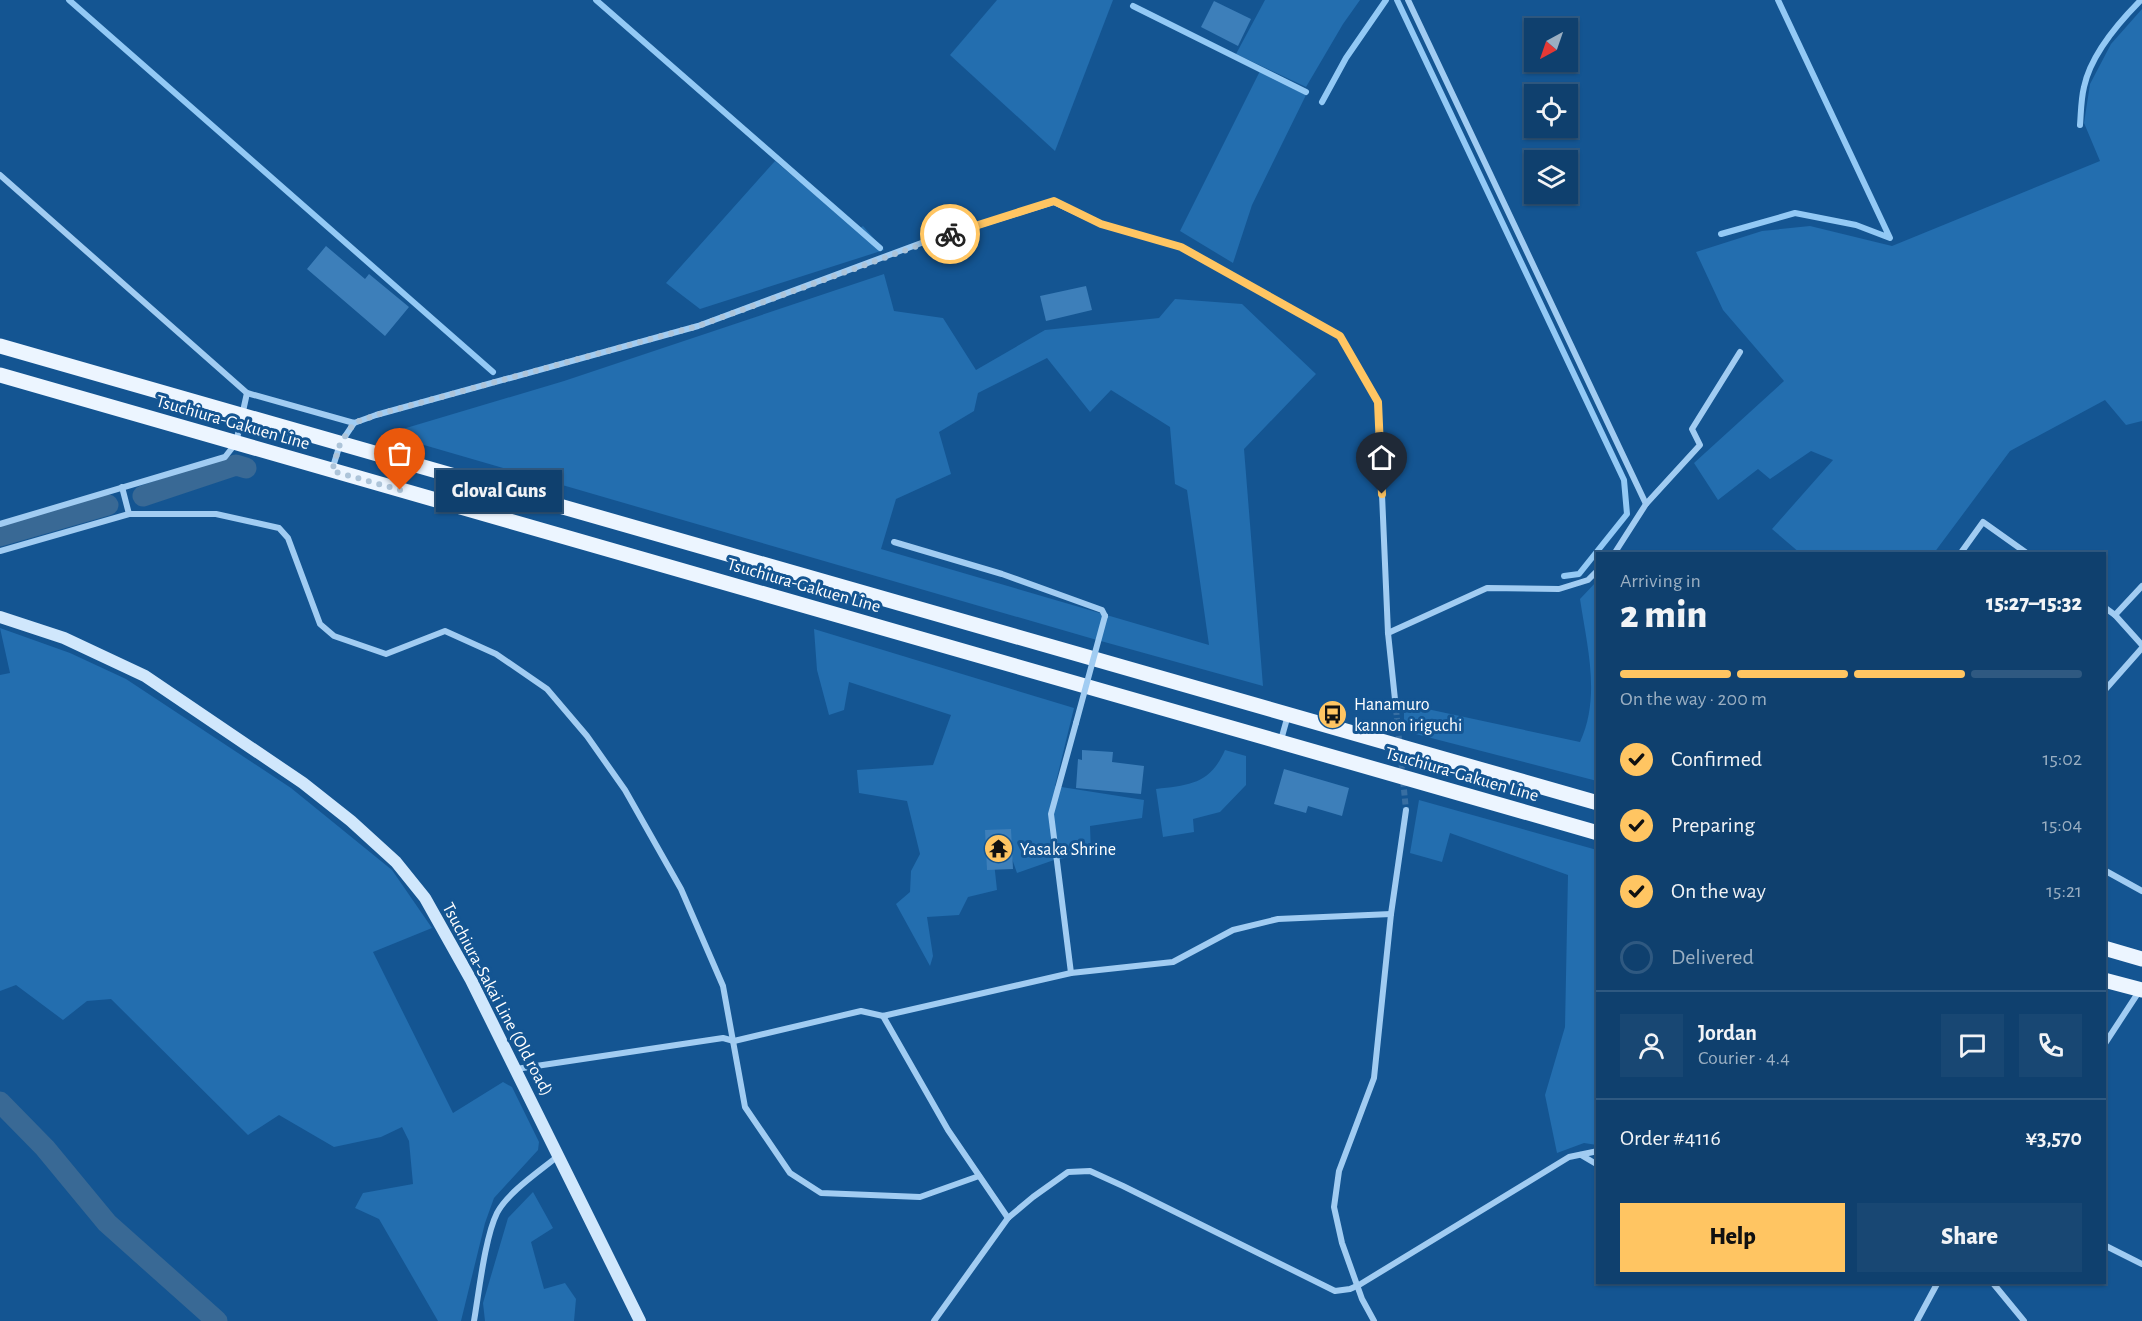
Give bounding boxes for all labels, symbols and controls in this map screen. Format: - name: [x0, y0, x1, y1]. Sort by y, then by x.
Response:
- north arrow: [1524, 18, 1578, 72]
- map controls: [1524, 18, 1578, 204]
- button: locate: [1524, 84, 1578, 138]
- button: layers: [1524, 150, 1578, 204]
- courier: [920, 204, 980, 264]
- icon: bike: [934, 218, 967, 251]
- street label: Tsuchiura-Gakuen Line: [154, 392, 312, 454]
- pin: [374, 428, 425, 490]
- pin: [1356, 432, 1407, 494]
- icon: bag: [383, 437, 416, 470]
- icon: home: [1365, 441, 1398, 474]
- callout: Gloval Guns: [436, 469, 562, 511]
- text: Gloval Guns: [452, 481, 546, 501]
- street label: Tsuchiura-Gakuen Line: [725, 555, 883, 617]
- text: Arriving in: [1620, 571, 1701, 591]
- text: 15:27–15:32: [1986, 592, 2082, 614]
- text: 2 min: [1620, 596, 1707, 635]
- text: On the way · 200 m: [1620, 689, 1767, 709]
- place label: Hanamuro kannon iriguchi: [1354, 696, 1462, 735]
- bus stop icon: Hanamuro kannon iriguchi: [1317, 698, 1349, 730]
- icon: check: [1620, 743, 1653, 776]
- street label: Tsuchiura-Gakuen Line: [1383, 744, 1541, 806]
- text: Confirmed: [1671, 748, 1762, 770]
- text: 15:02: [2043, 749, 2082, 769]
- icon: check: [1620, 809, 1653, 842]
- text: Preparing: [1671, 814, 1755, 836]
- text: 15:04: [2042, 815, 2082, 835]
- temple icon: Yasaka Shrine: [983, 833, 1015, 865]
- place label: Yasaka Shrine: [1020, 841, 1116, 859]
- icon: check: [1620, 875, 1653, 908]
- text: On the way: [1671, 880, 1766, 902]
- text: 15:21: [2046, 881, 2082, 901]
- street label: Tsuchiura-Sakai Line (Old road): [438, 900, 556, 1099]
- text: Delivered: [1671, 946, 1754, 968]
- button: person: [1620, 1014, 1683, 1077]
- button: chat: [1941, 1014, 2004, 1077]
- button: phone: [2019, 1014, 2082, 1077]
- text: Jordan: [1698, 1022, 1757, 1044]
- text: Courier · 4.4: [1698, 1048, 1790, 1068]
- text: Order #4116: [1620, 1127, 1721, 1149]
- text: ¥3,570: [2025, 1127, 2082, 1149]
- button: Help: [1620, 1203, 1845, 1272]
- button: Share: [1857, 1203, 2082, 1272]

